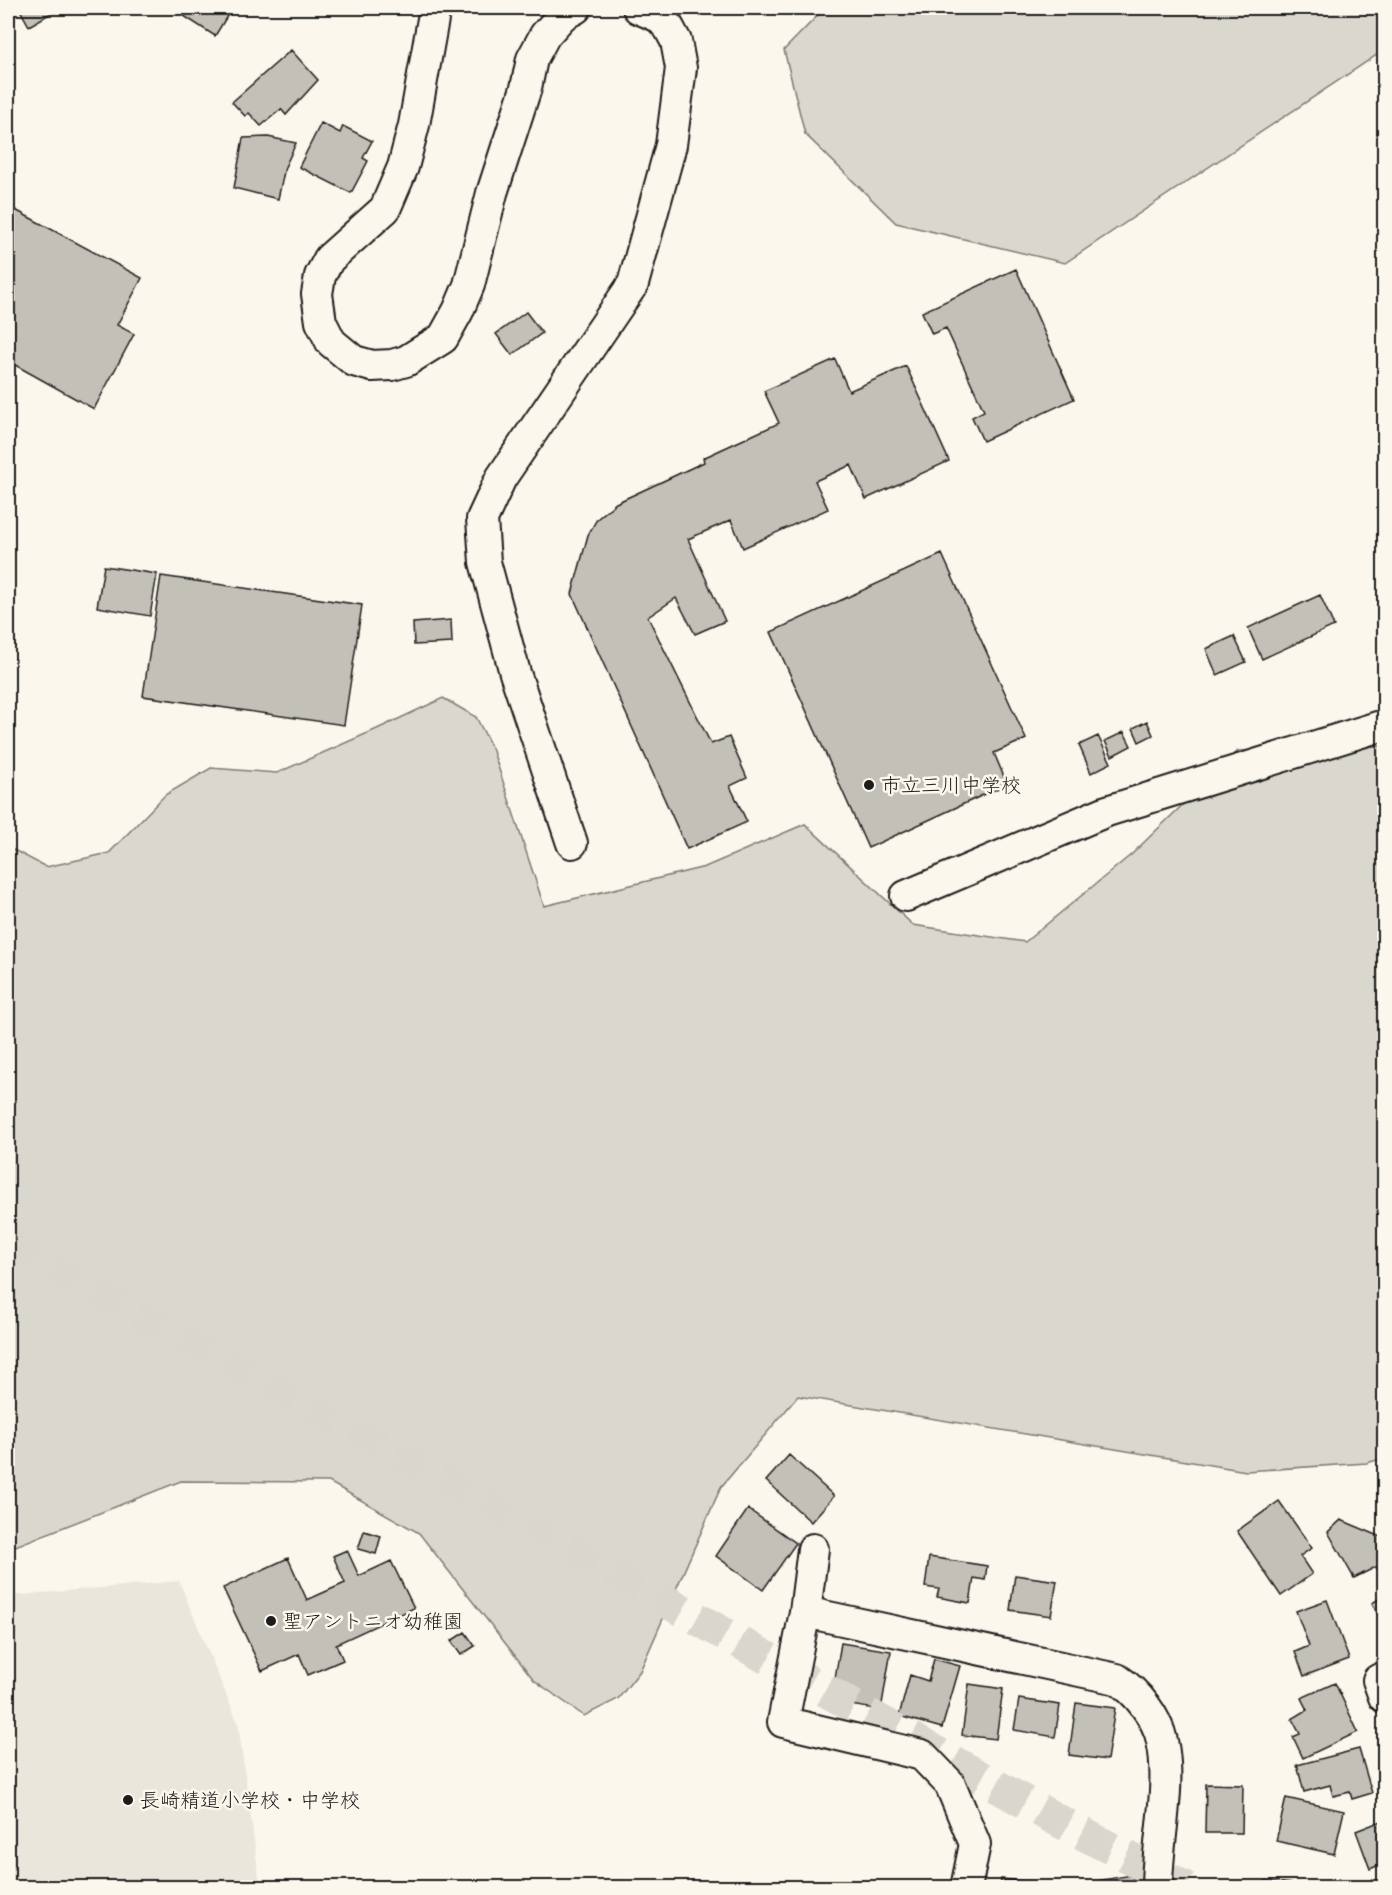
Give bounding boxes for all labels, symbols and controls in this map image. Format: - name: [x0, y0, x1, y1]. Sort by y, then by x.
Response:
- place label: 市立三川中学校: [881, 768, 1021, 803]
- marker: 市立三川中学校: [862, 778, 876, 792]
- place label: 聖アントニオ幼稚園: [283, 1604, 463, 1639]
- marker: 聖アントニオ幼稚園: [264, 1614, 278, 1628]
- place label: 長崎精道小学校・中学校: [140, 1783, 360, 1818]
- marker: 長崎精道小学校・中学校: [121, 1793, 135, 1807]

